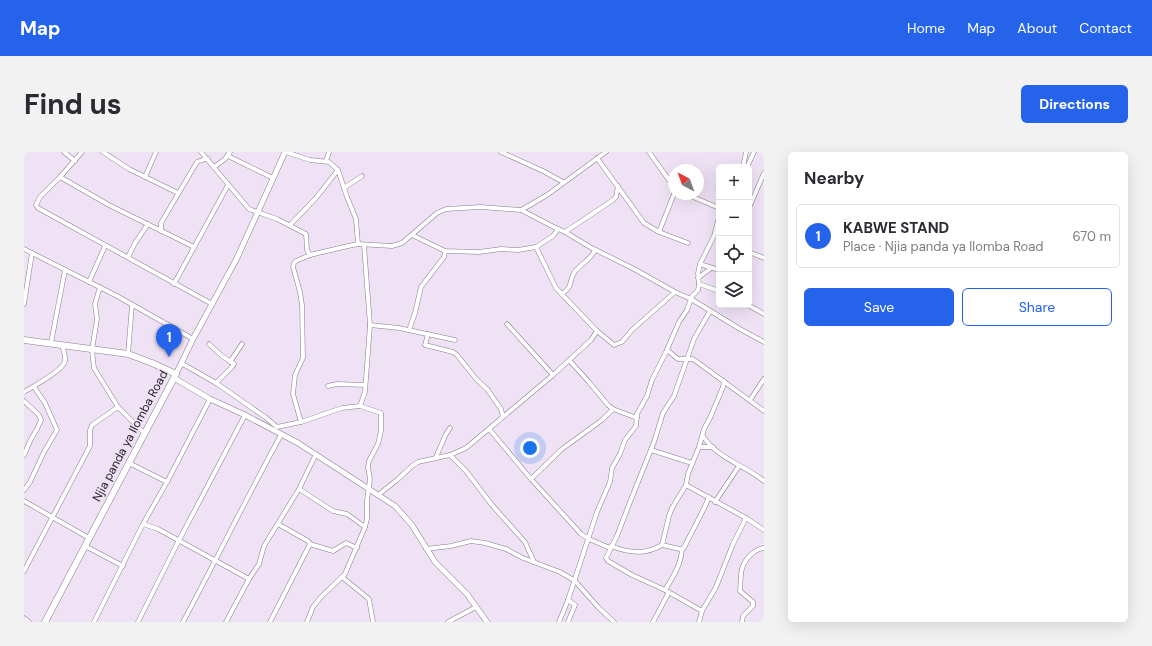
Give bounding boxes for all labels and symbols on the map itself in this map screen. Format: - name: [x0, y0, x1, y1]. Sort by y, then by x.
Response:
- north arrow: [668, 164, 704, 200]
- pin: 1: [156, 324, 182, 357]
- street label: Njia panda ya Ilomba Road: [89, 368, 171, 504]
- your location: [520, 438, 540, 458]

